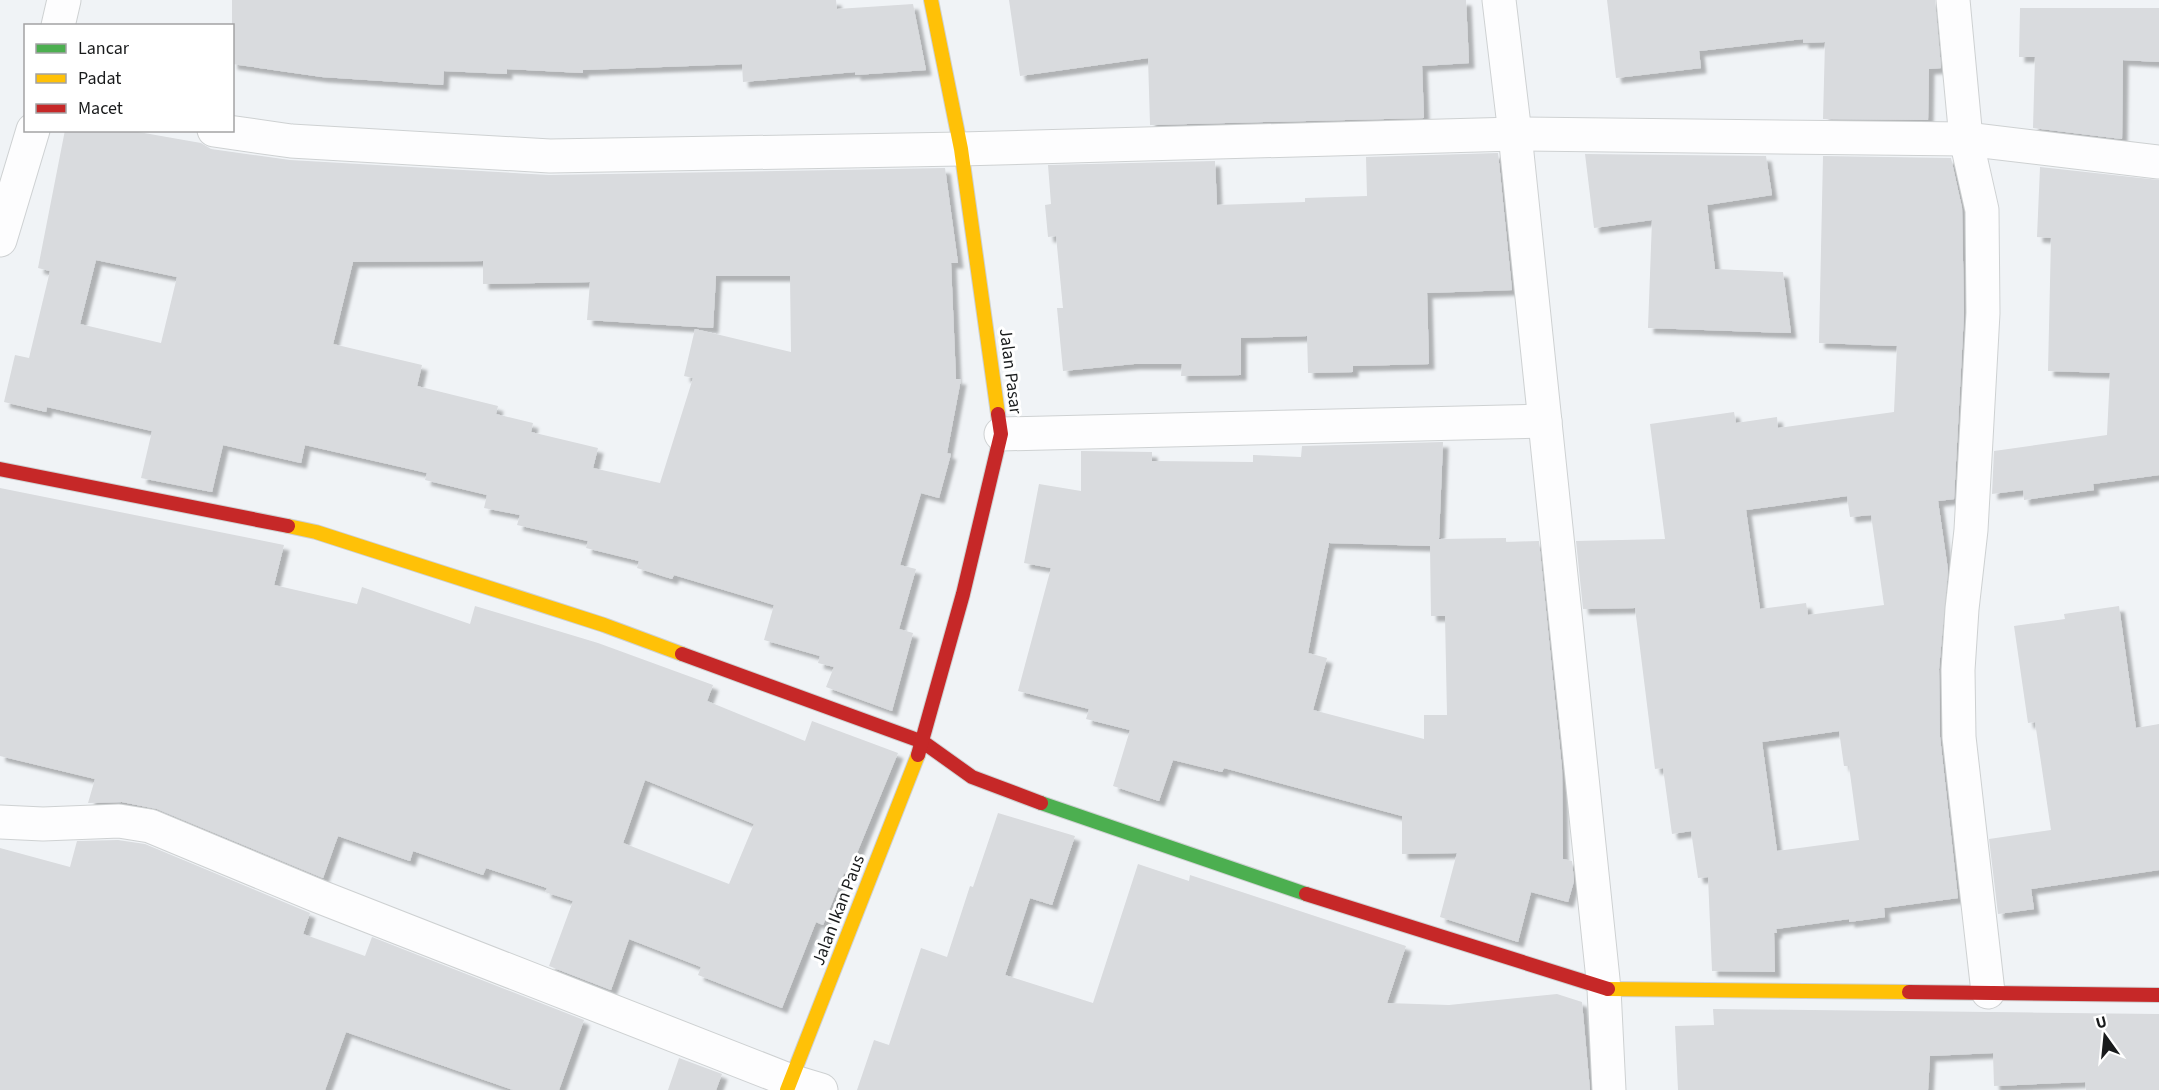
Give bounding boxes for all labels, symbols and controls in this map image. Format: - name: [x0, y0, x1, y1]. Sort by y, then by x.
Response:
- legend: [24, 24, 234, 132]
- text: Lancar: [78, 36, 130, 61]
- text: Padat: [78, 66, 121, 91]
- text: Macet: [78, 96, 123, 121]
- street label: Jalan Pasar: [993, 327, 1028, 416]
- street label: Jalan Ikan Paus: [806, 851, 871, 969]
- north arrow: [2075, 1006, 2135, 1066]
- text: U: [2093, 1010, 2109, 1034]

